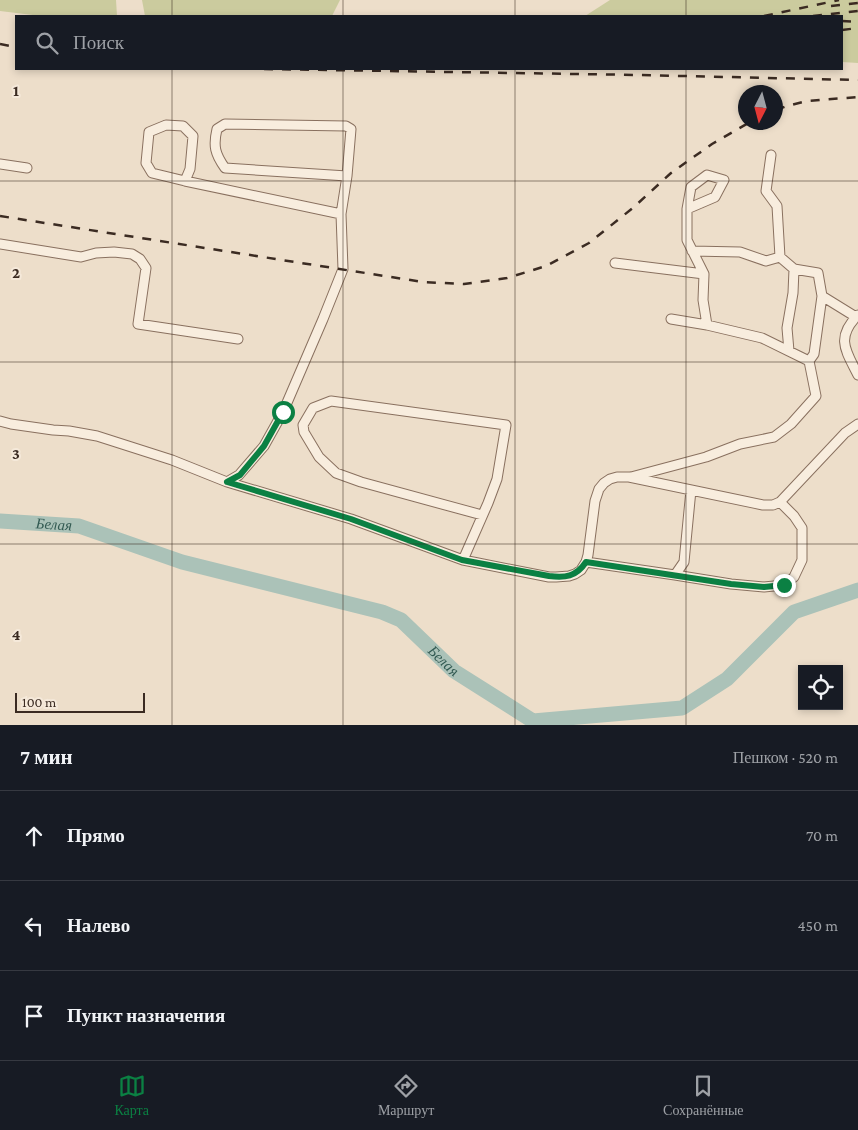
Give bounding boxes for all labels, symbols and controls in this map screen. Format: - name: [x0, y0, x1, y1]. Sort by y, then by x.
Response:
- search box: [15, 15, 843, 70]
- icon: search: [33, 29, 61, 57]
- text: Поиск: [73, 32, 124, 53]
- text: 1: [13, 82, 19, 99]
- north arrow: [738, 85, 783, 130]
- text: 2: [12, 264, 20, 281]
- route start: [272, 401, 295, 424]
- text: 3: [12, 445, 20, 462]
- water label: Белая: [34, 515, 73, 534]
- route end: [773, 574, 796, 597]
- text: 4: [12, 626, 21, 643]
- water label: Белая: [424, 642, 461, 680]
- map controls: [798, 665, 843, 710]
- button: locate: [798, 665, 843, 710]
- scale bar: [15, 690, 145, 713]
- text: 100 m: [22, 694, 56, 710]
- text: 7 мин: [20, 745, 73, 769]
- text: Пешком · 520 m: [733, 749, 838, 766]
- icon: ahead: [20, 822, 48, 850]
- text: Прямо: [67, 825, 125, 846]
- text: 70 m: [806, 827, 838, 844]
- icon: left: [20, 912, 48, 940]
- text: Налево: [67, 915, 130, 936]
- text: 450 m: [797, 917, 838, 934]
- icon: arrive: [20, 1002, 48, 1030]
- text: Пункт назначения: [67, 1005, 225, 1026]
- tab: Карта: [114, 1072, 149, 1119]
- tab: Маршрут: [378, 1072, 434, 1119]
- tab: Сохранённые: [663, 1072, 744, 1119]

